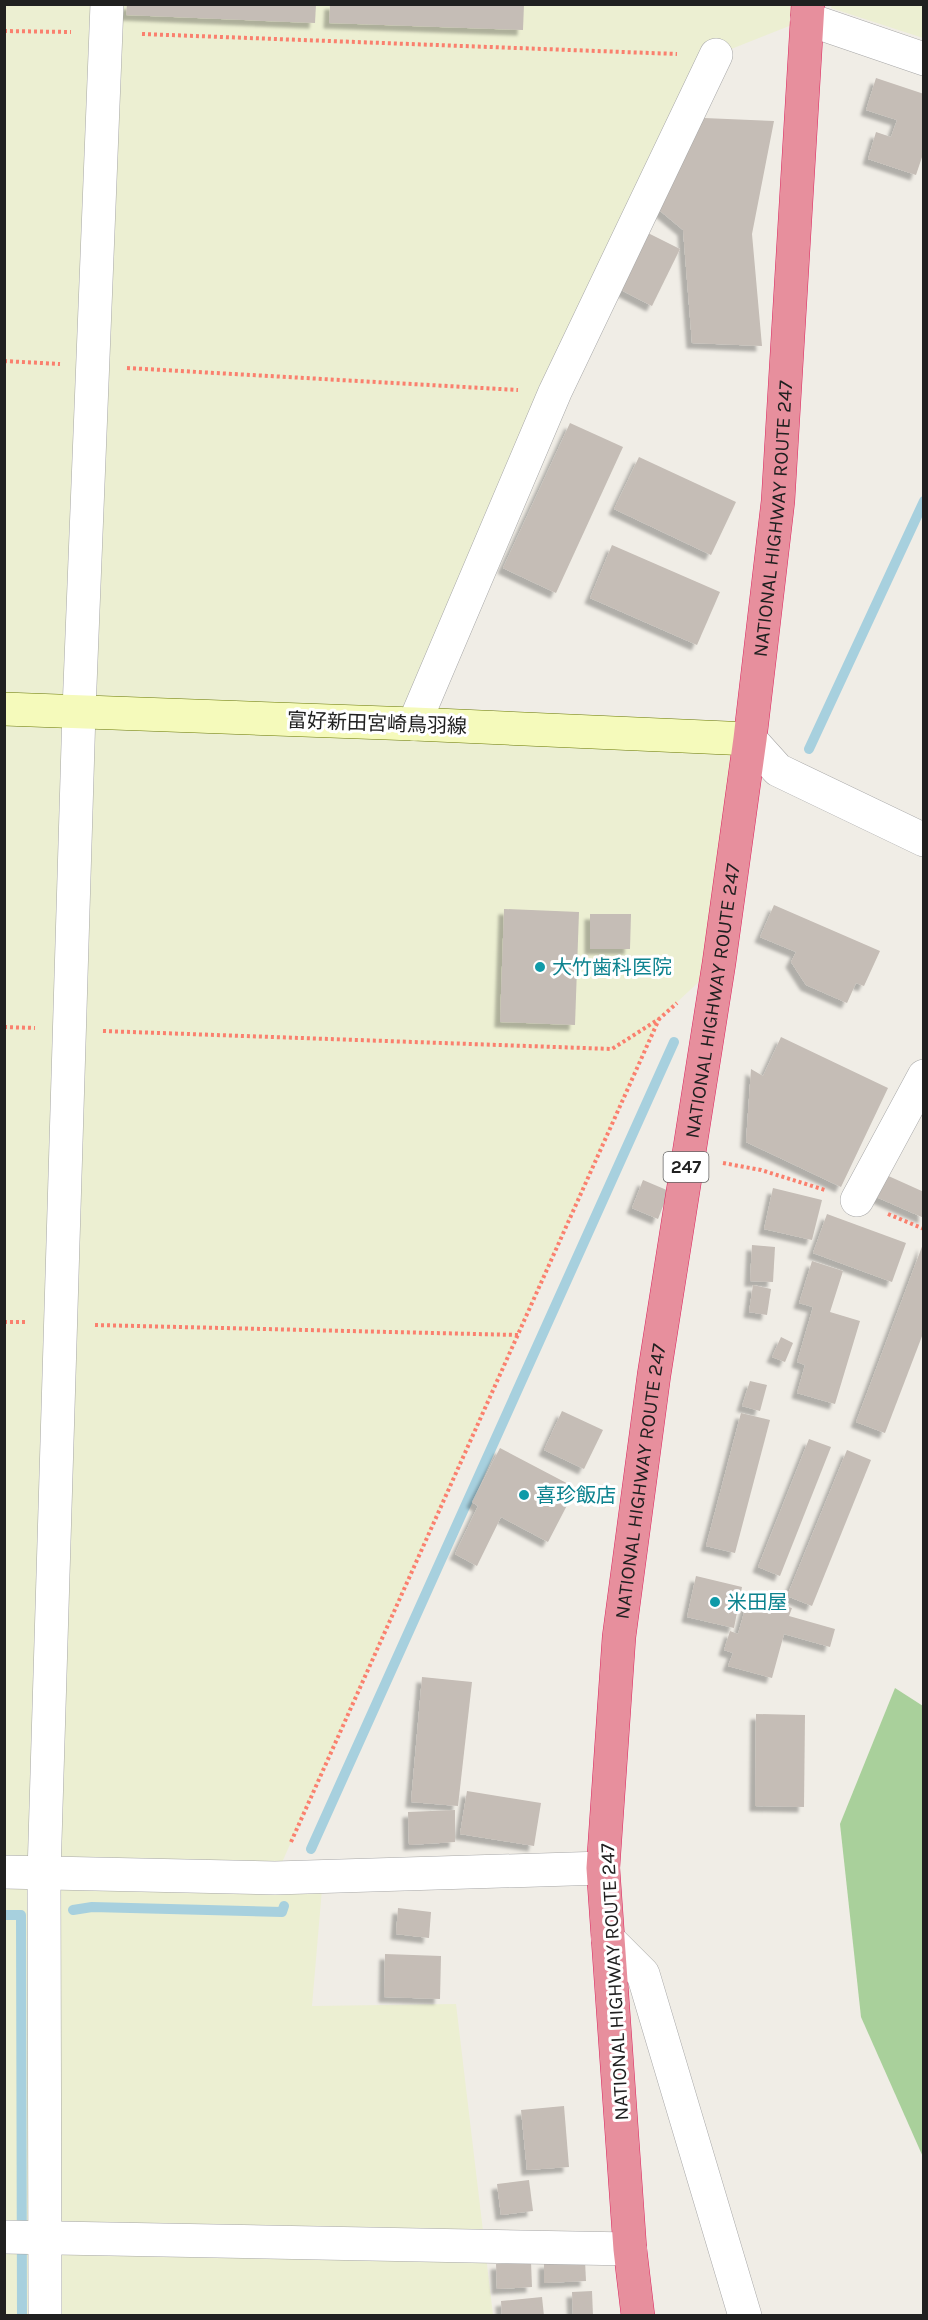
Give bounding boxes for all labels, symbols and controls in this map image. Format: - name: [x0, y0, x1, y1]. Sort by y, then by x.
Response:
- street label: NATIONAL HIGHWAY ROUTE 247: [749, 379, 797, 658]
- street label: 富好新田宮崎鳥羽線: [287, 709, 467, 738]
- street label: NATIONAL HIGHWAY ROUTE 247: [681, 861, 745, 1140]
- place label: 大竹歯科医院: [552, 956, 672, 979]
- marker: 大竹歯科医院: [533, 960, 547, 974]
- road number: 247: [664, 1152, 708, 1182]
- street label: NATIONAL HIGHWAY ROUTE 247: [610, 1341, 671, 1621]
- place label: 喜珍飯店: [536, 1484, 616, 1507]
- marker: 喜珍飯店: [517, 1488, 531, 1502]
- place label: 米田屋: [727, 1591, 787, 1614]
- marker: 米田屋: [708, 1595, 722, 1609]
- street label: NATIONAL HIGHWAY ROUTE 247: [596, 1842, 633, 2121]

